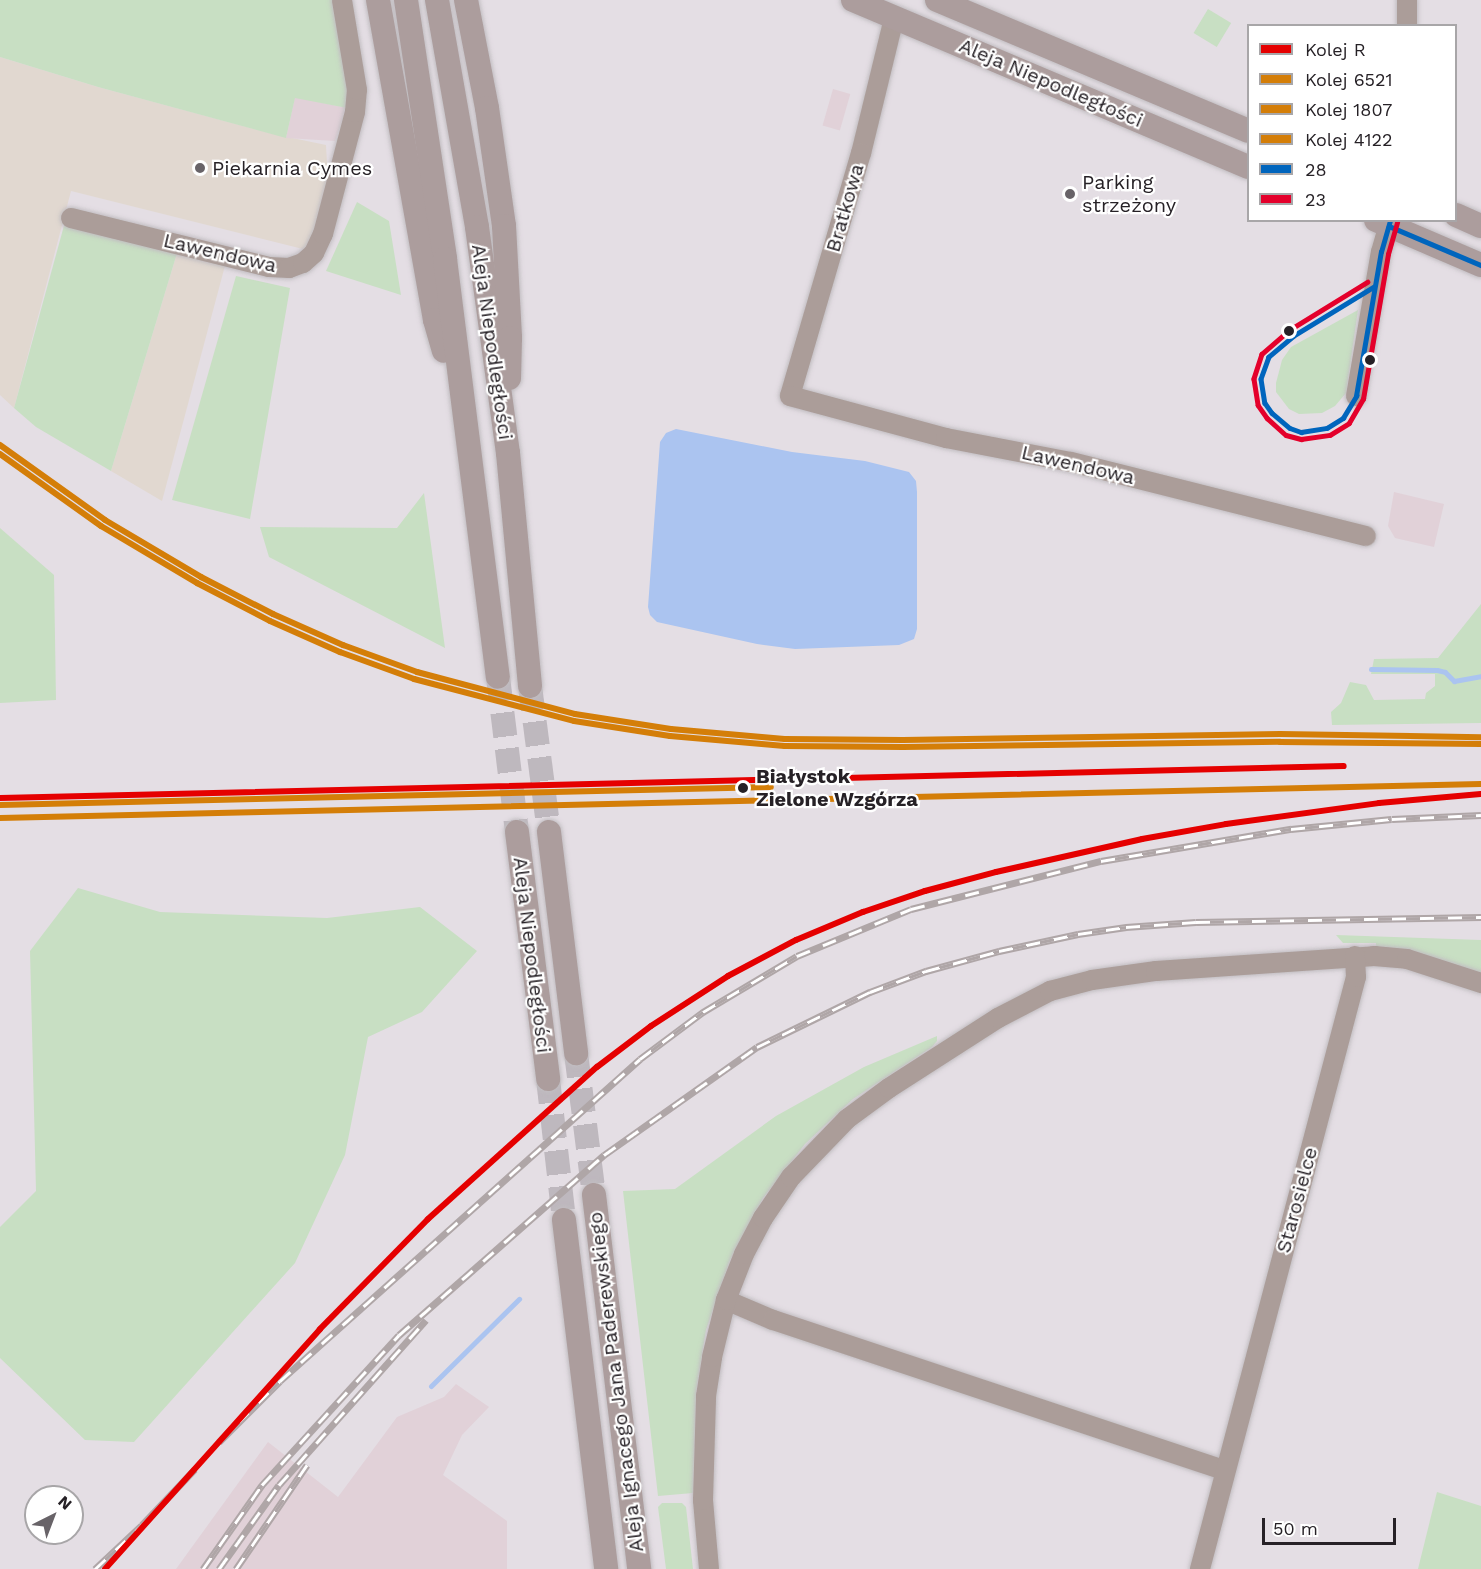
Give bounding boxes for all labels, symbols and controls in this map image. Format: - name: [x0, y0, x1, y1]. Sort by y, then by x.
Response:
- legend: [1247, 24, 1457, 222]
- street label: Aleja Niepodległości: [955, 33, 1147, 133]
- text: Kolej R: [1305, 39, 1366, 60]
- text: Kolej 6521: [1305, 69, 1393, 90]
- text: Kolej 1807: [1305, 99, 1392, 120]
- text: Kolej 4122: [1305, 129, 1392, 150]
- place label: Piekarnia Cymes: [212, 156, 373, 180]
- text: 28: [1305, 159, 1327, 180]
- marker: Piekarnia Cymes: [193, 161, 207, 175]
- street label: Bratkowa: [821, 161, 869, 255]
- place label: Parking strzeżony: [1082, 170, 1176, 217]
- marker: Parking strzeżony: [1063, 187, 1077, 201]
- text: 23: [1305, 189, 1326, 210]
- street label: Lawendowa: [161, 228, 279, 278]
- street label: Aleja Niepodległości: [466, 242, 518, 442]
- unlabelled marker: [1283, 325, 1295, 337]
- unlabelled marker: [1364, 354, 1376, 366]
- street label: Lawendowa: [1019, 440, 1137, 490]
- place label: Białystok Zielone Wzgórza: [756, 765, 918, 812]
- marker: Białystok Zielone Wzgórza: [734, 779, 752, 797]
- street label: Aleja Niepodległości: [508, 855, 556, 1055]
- street label: Starosielce: [1271, 1144, 1323, 1256]
- street label: Aleja Ignacego Jana Paderewskiego: [583, 1210, 649, 1554]
- north arrow: [24, 1485, 84, 1545]
- text: N: [54, 1492, 76, 1514]
- scale bar: [1265, 1506, 1398, 1544]
- text: 50 m: [1273, 1518, 1318, 1539]

